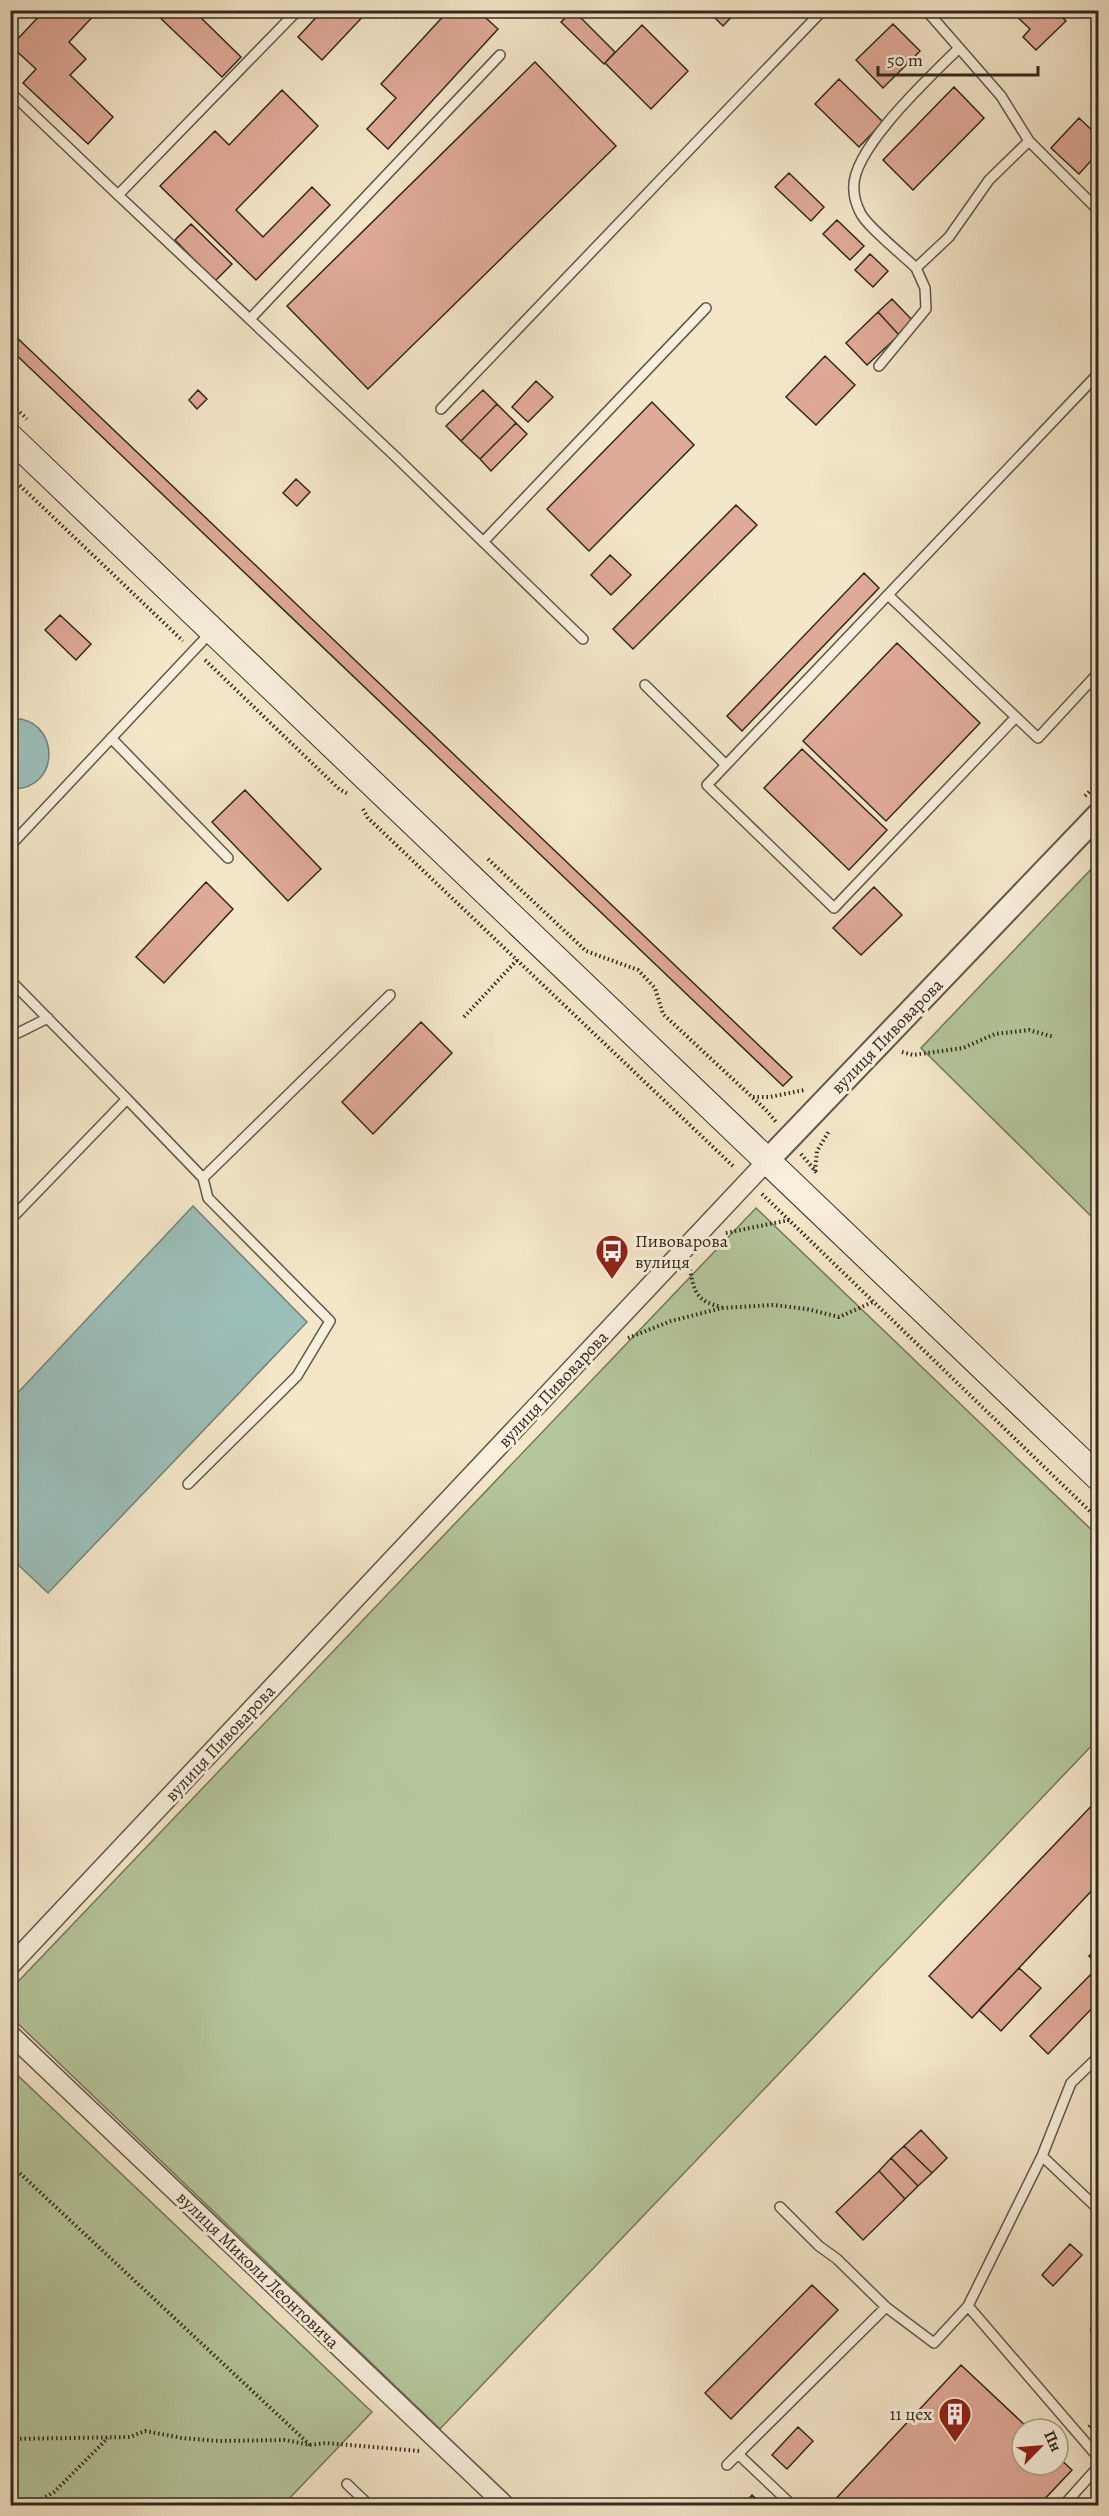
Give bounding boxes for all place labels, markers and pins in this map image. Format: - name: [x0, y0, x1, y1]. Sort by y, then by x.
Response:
- place label: Пивоварова вулиця: [635, 1229, 729, 1274]
- bus stop icon: Пивоварова вулиця: [594, 1233, 630, 1280]
- building icon: 11 цех: [937, 2396, 973, 2443]
- place label: 11 цех: [889, 2402, 932, 2426]

